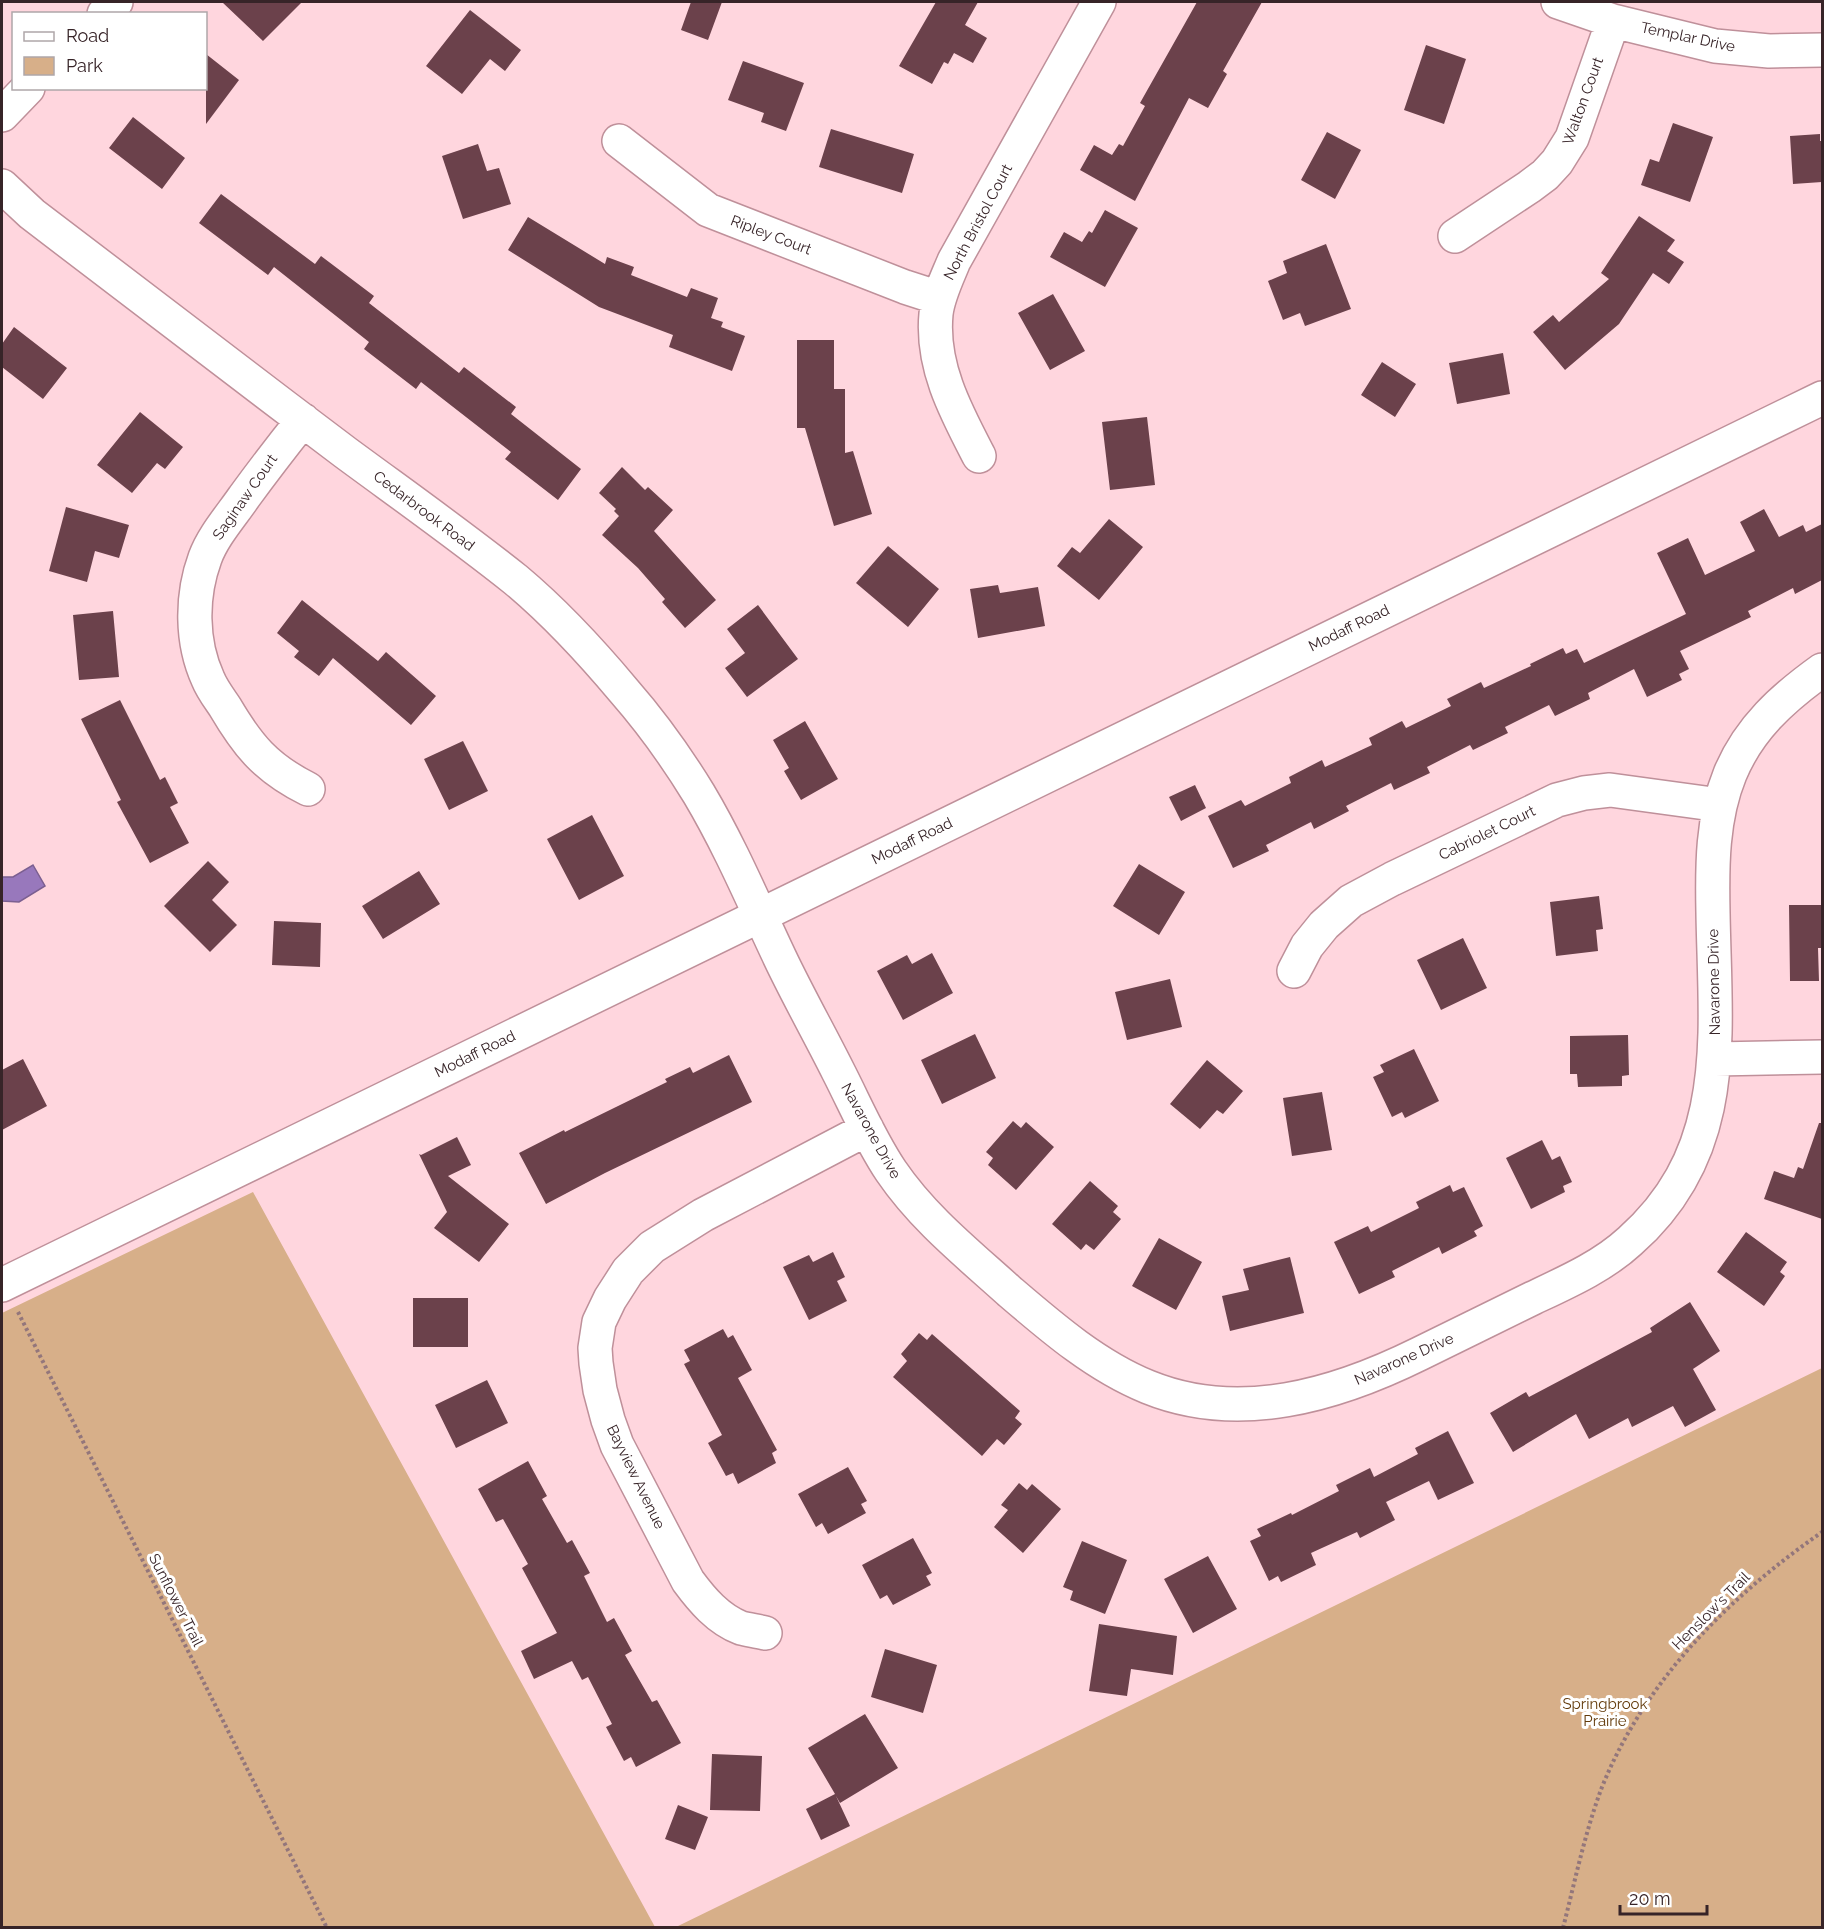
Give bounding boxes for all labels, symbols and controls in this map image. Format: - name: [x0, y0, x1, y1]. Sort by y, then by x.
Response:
- legend: [12, 12, 207, 90]
- street label: Templar Drive: [1639, 18, 1737, 56]
- text: Road: [66, 25, 109, 46]
- text: Park: [66, 55, 103, 76]
- street label: Walton Court: [1559, 55, 1607, 147]
- street label: North Bristol Court: [940, 161, 1016, 283]
- street label: Ripley Court: [728, 211, 814, 259]
- street label: Saginaw Court: [209, 451, 281, 543]
- street label: Cedarbrook Road: [370, 467, 478, 555]
- street label: Modaff Road: [1306, 601, 1392, 655]
- street label: Cabriolet Court: [1436, 802, 1538, 864]
- street label: Modaff Road: [869, 814, 955, 868]
- street label: Navarone Drive: [1704, 928, 1724, 1035]
- street label: Modaff Road: [432, 1027, 518, 1081]
- street label: Navarone Drive: [837, 1080, 905, 1182]
- street label: Navarone Drive: [1352, 1329, 1456, 1389]
- street label: Bayview Avenue: [603, 1422, 669, 1532]
- street label: Sunflower Trail: [145, 1551, 208, 1650]
- street label: Henslow's Trail: [1668, 1568, 1754, 1654]
- park label: Springbrook Prairie: [1563, 1695, 1648, 1730]
- scale bar: [1620, 1878, 1707, 1916]
- text: 20 m: [1629, 1888, 1671, 1909]

